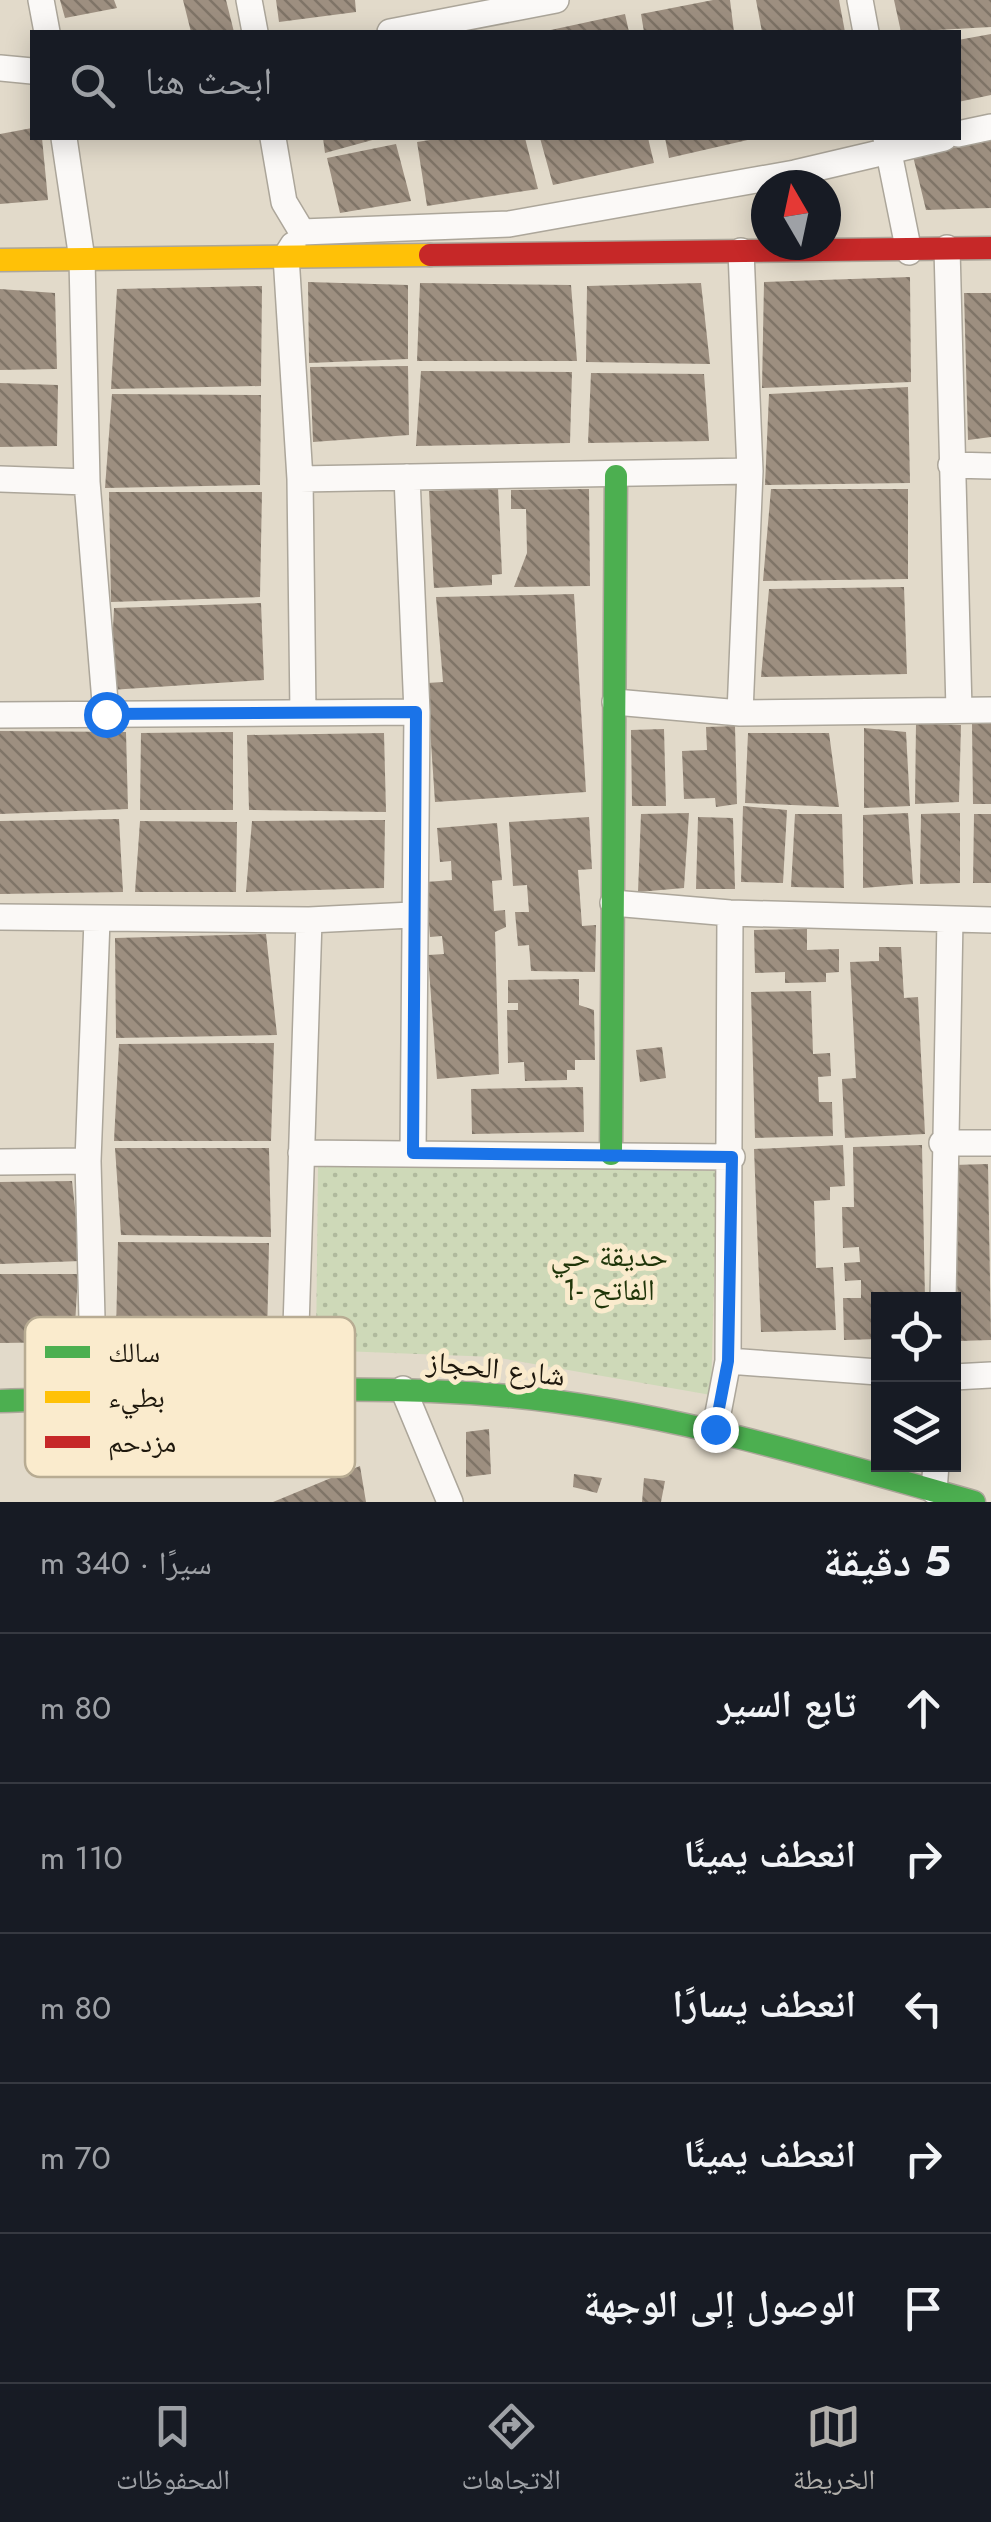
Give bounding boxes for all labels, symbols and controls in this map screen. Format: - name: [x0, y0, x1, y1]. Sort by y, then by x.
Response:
- search box: [30, 30, 961, 140]
- text: ابحث هنا: [145, 53, 272, 108]
- icon: search: [65, 58, 120, 113]
- north arrow: [751, 170, 841, 260]
- route start: [84, 692, 130, 738]
- park label: حديقة حي الفاتح -1: [550, 1234, 668, 1311]
- map controls: [871, 1292, 961, 1472]
- button: locate: [871, 1292, 961, 1382]
- legend: [25, 1317, 355, 1477]
- text: سالك: [108, 1332, 160, 1373]
- street label: شارع الحجاز: [424, 1339, 567, 1397]
- text: بطيء: [108, 1377, 165, 1420]
- button: layers: [871, 1382, 961, 1472]
- route end: [693, 1407, 739, 1453]
- text: مزدحم: [108, 1422, 176, 1463]
- text: 5 دقيقة: [823, 1531, 951, 1592]
- text: سيرًا · 340 m: [40, 1540, 212, 1586]
- text: تابع السير: [718, 1676, 856, 1731]
- icon: ahead: [896, 1681, 951, 1736]
- text: 80 m: [40, 1685, 111, 1731]
- text: انعطف يمينًا: [683, 1826, 856, 1881]
- icon: right: [896, 1831, 951, 1886]
- text: 110 m: [40, 1835, 123, 1881]
- text: انعطف يسارًا: [672, 1976, 856, 2031]
- icon: left: [896, 1981, 951, 2036]
- text: 80 m: [40, 1985, 111, 2031]
- text: انعطف يمينًا: [683, 2126, 856, 2181]
- icon: right: [896, 2131, 951, 2186]
- text: 70 m: [40, 2135, 111, 2181]
- text: الوصول إلى الوجهة: [583, 2276, 856, 2331]
- icon: arrive: [896, 2281, 951, 2336]
- tab: المحفوظات: [116, 2399, 230, 2507]
- tab: الاتجاهات: [462, 2399, 561, 2507]
- tab: الخريطة: [793, 2399, 875, 2507]

